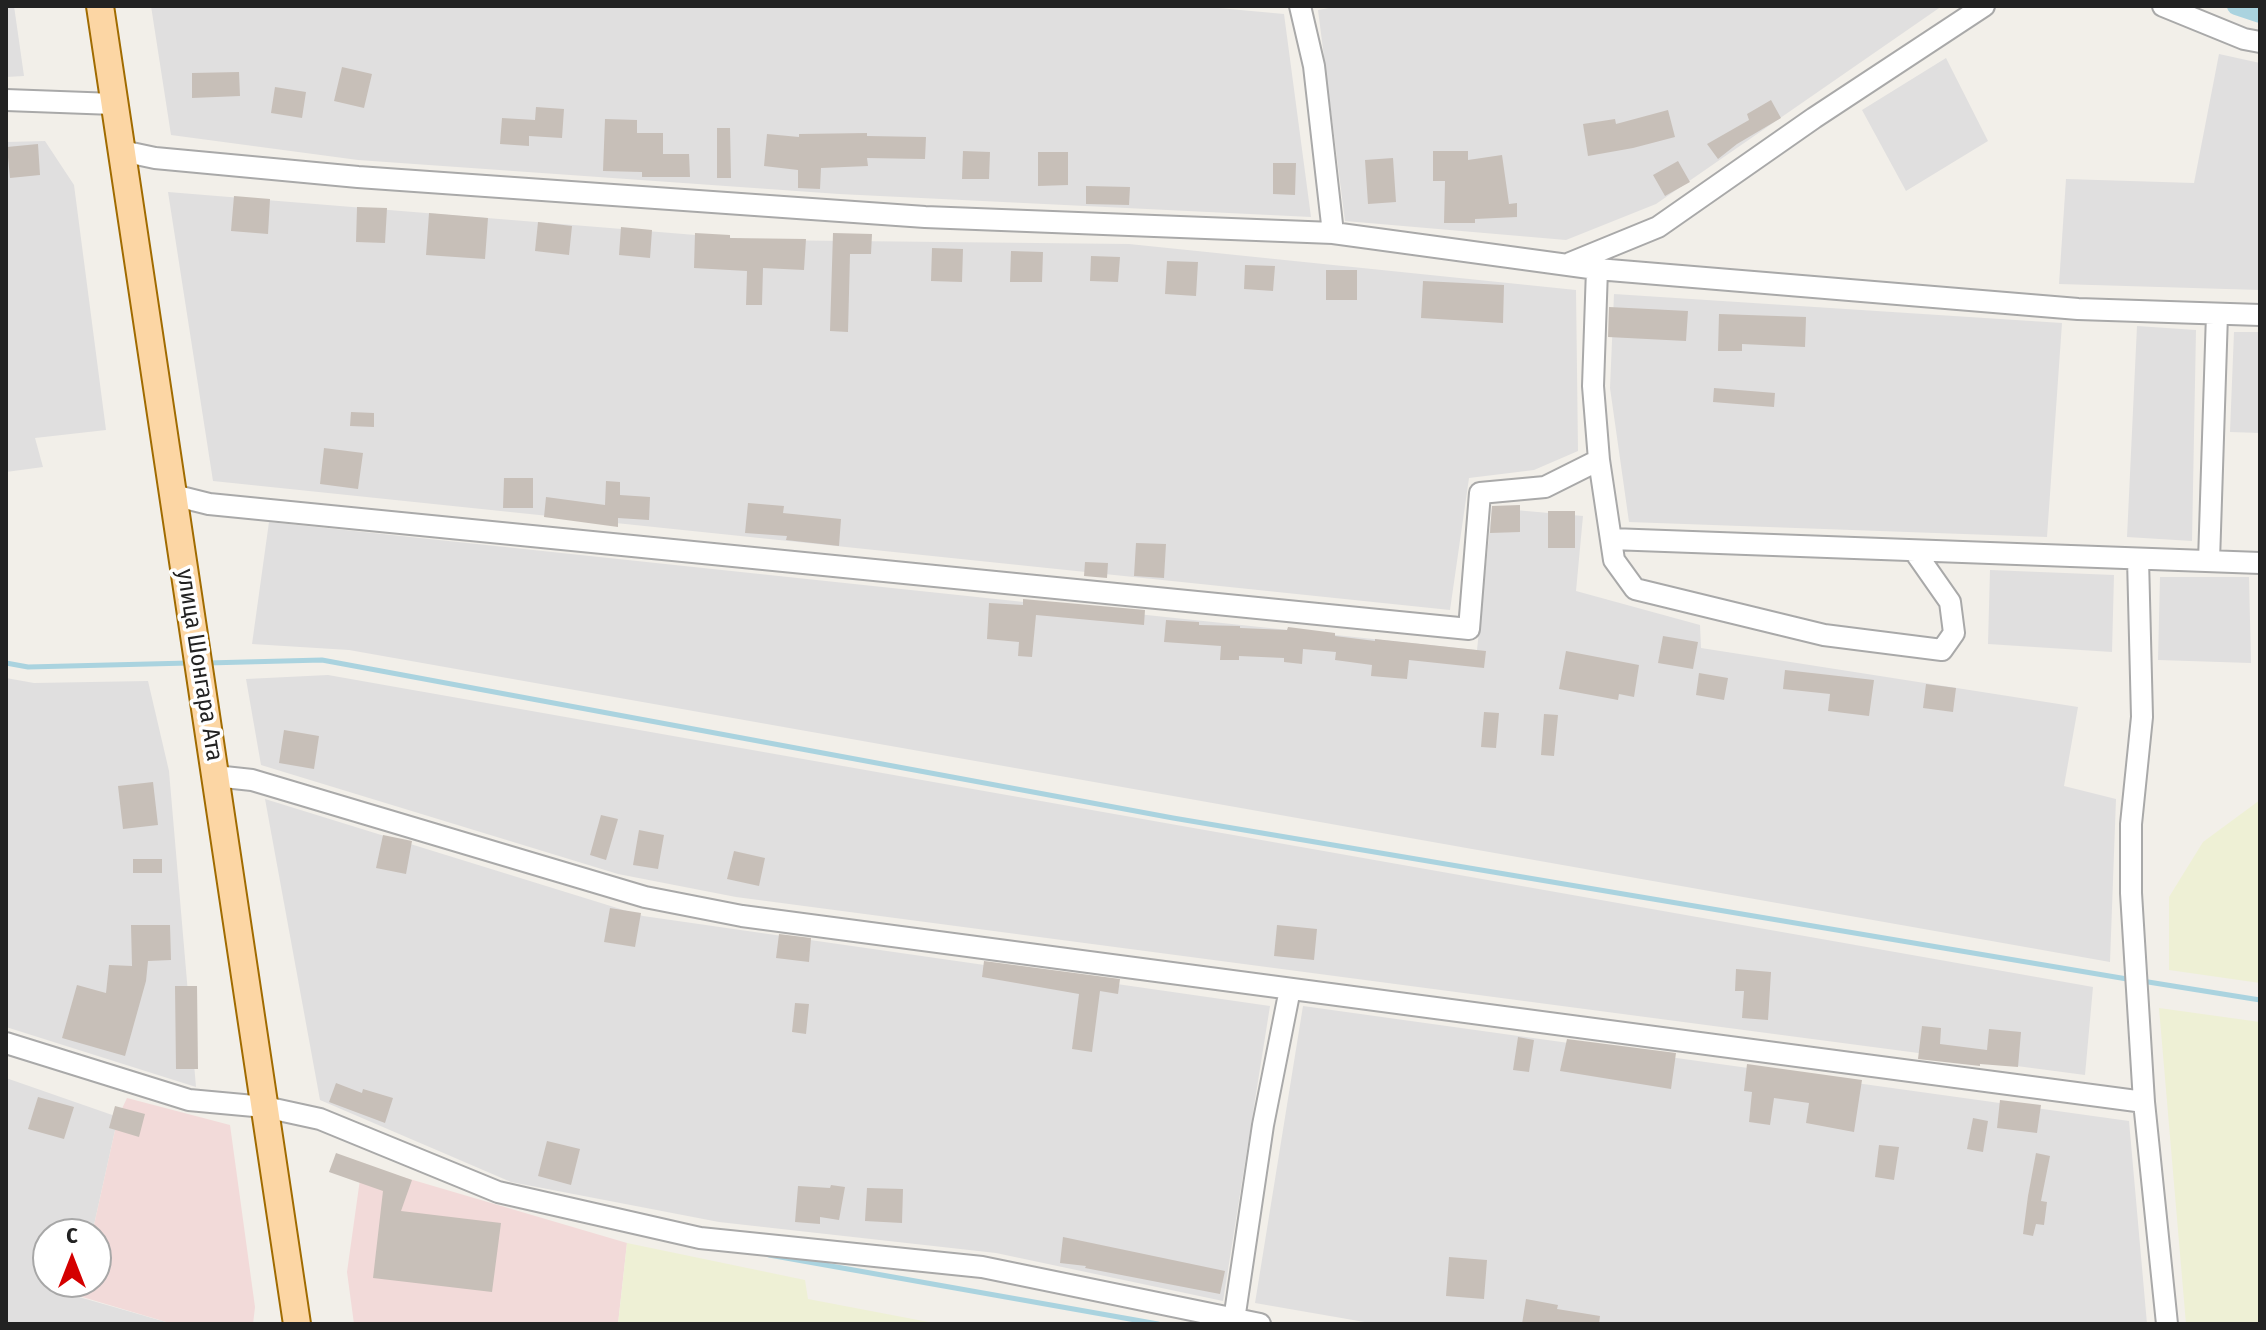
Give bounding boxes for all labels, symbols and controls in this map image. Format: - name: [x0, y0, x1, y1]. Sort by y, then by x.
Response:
- street label: улица Шонгара Ата: [170, 567, 228, 763]
- north arrow: [32, 1218, 112, 1298]
- text: С: [66, 1222, 78, 1249]

